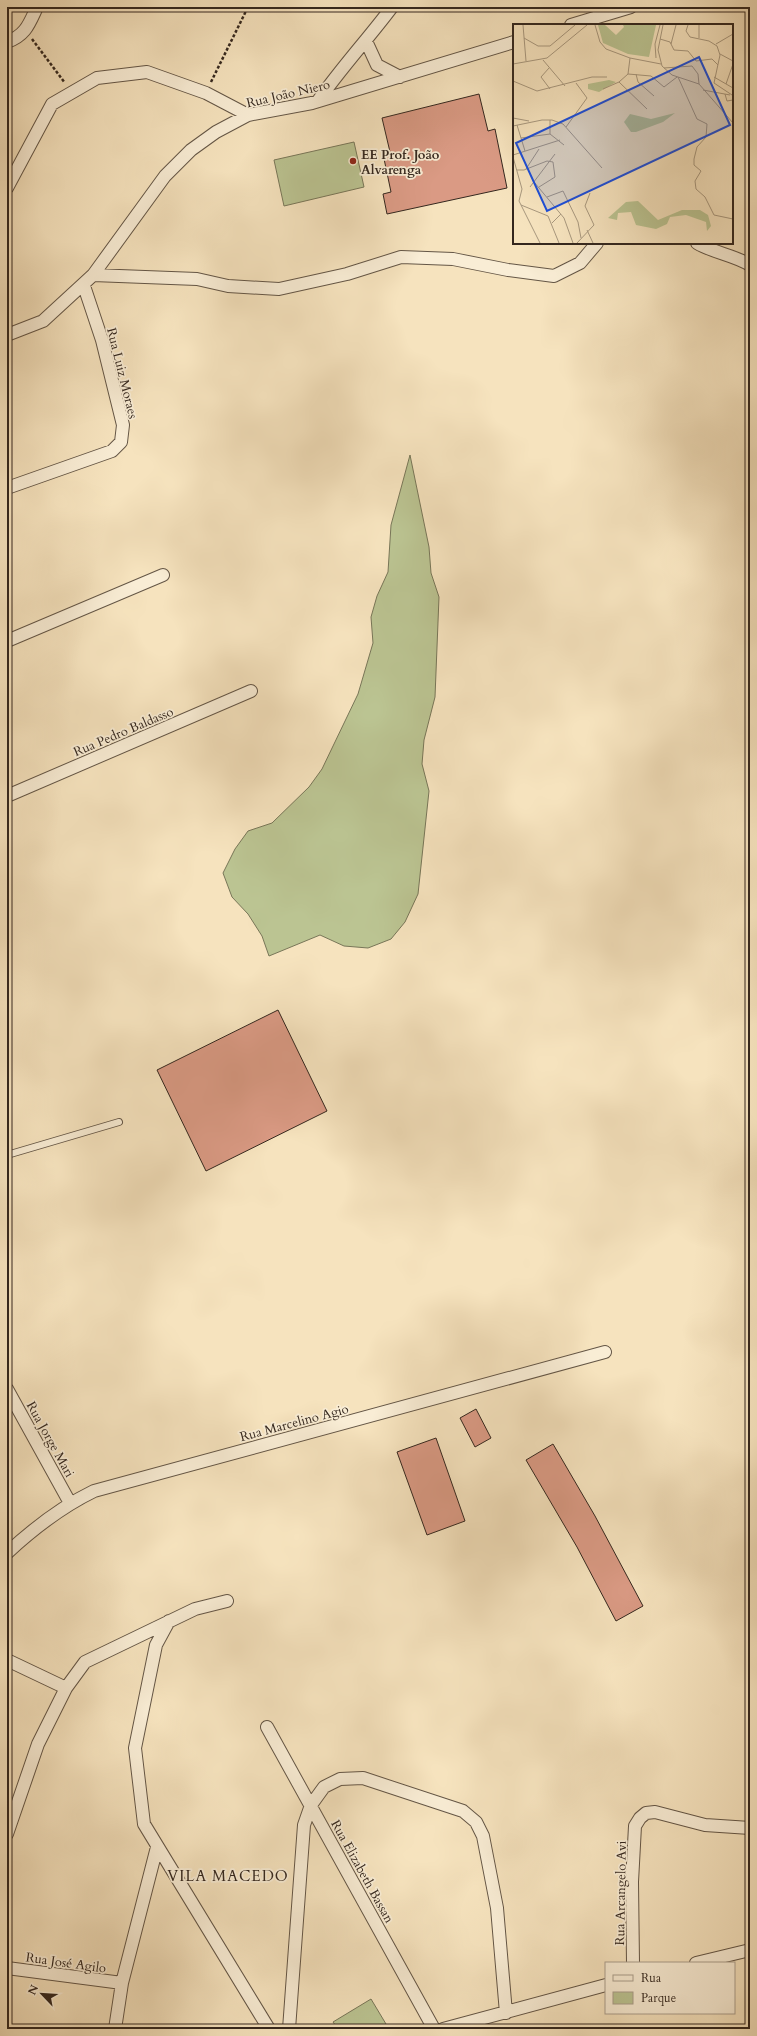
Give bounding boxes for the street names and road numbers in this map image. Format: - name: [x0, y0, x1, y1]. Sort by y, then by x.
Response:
- street label: Rua João Niero: [245, 76, 332, 112]
- street label: Rua Luiz Moraes: [102, 326, 142, 421]
- street label: Rua Pedro Baldasso: [71, 703, 176, 761]
- street label: Rua Jorge Mari: [22, 1398, 79, 1481]
- street label: Rua Marcelino Agio: [238, 1400, 351, 1446]
- street label: Rua Elizabeth Bassan: [326, 1817, 398, 1927]
- street label: Rua Arcangelo Avi: [611, 1840, 631, 1946]
- street label: Rua José Agilo: [25, 1948, 107, 1978]

